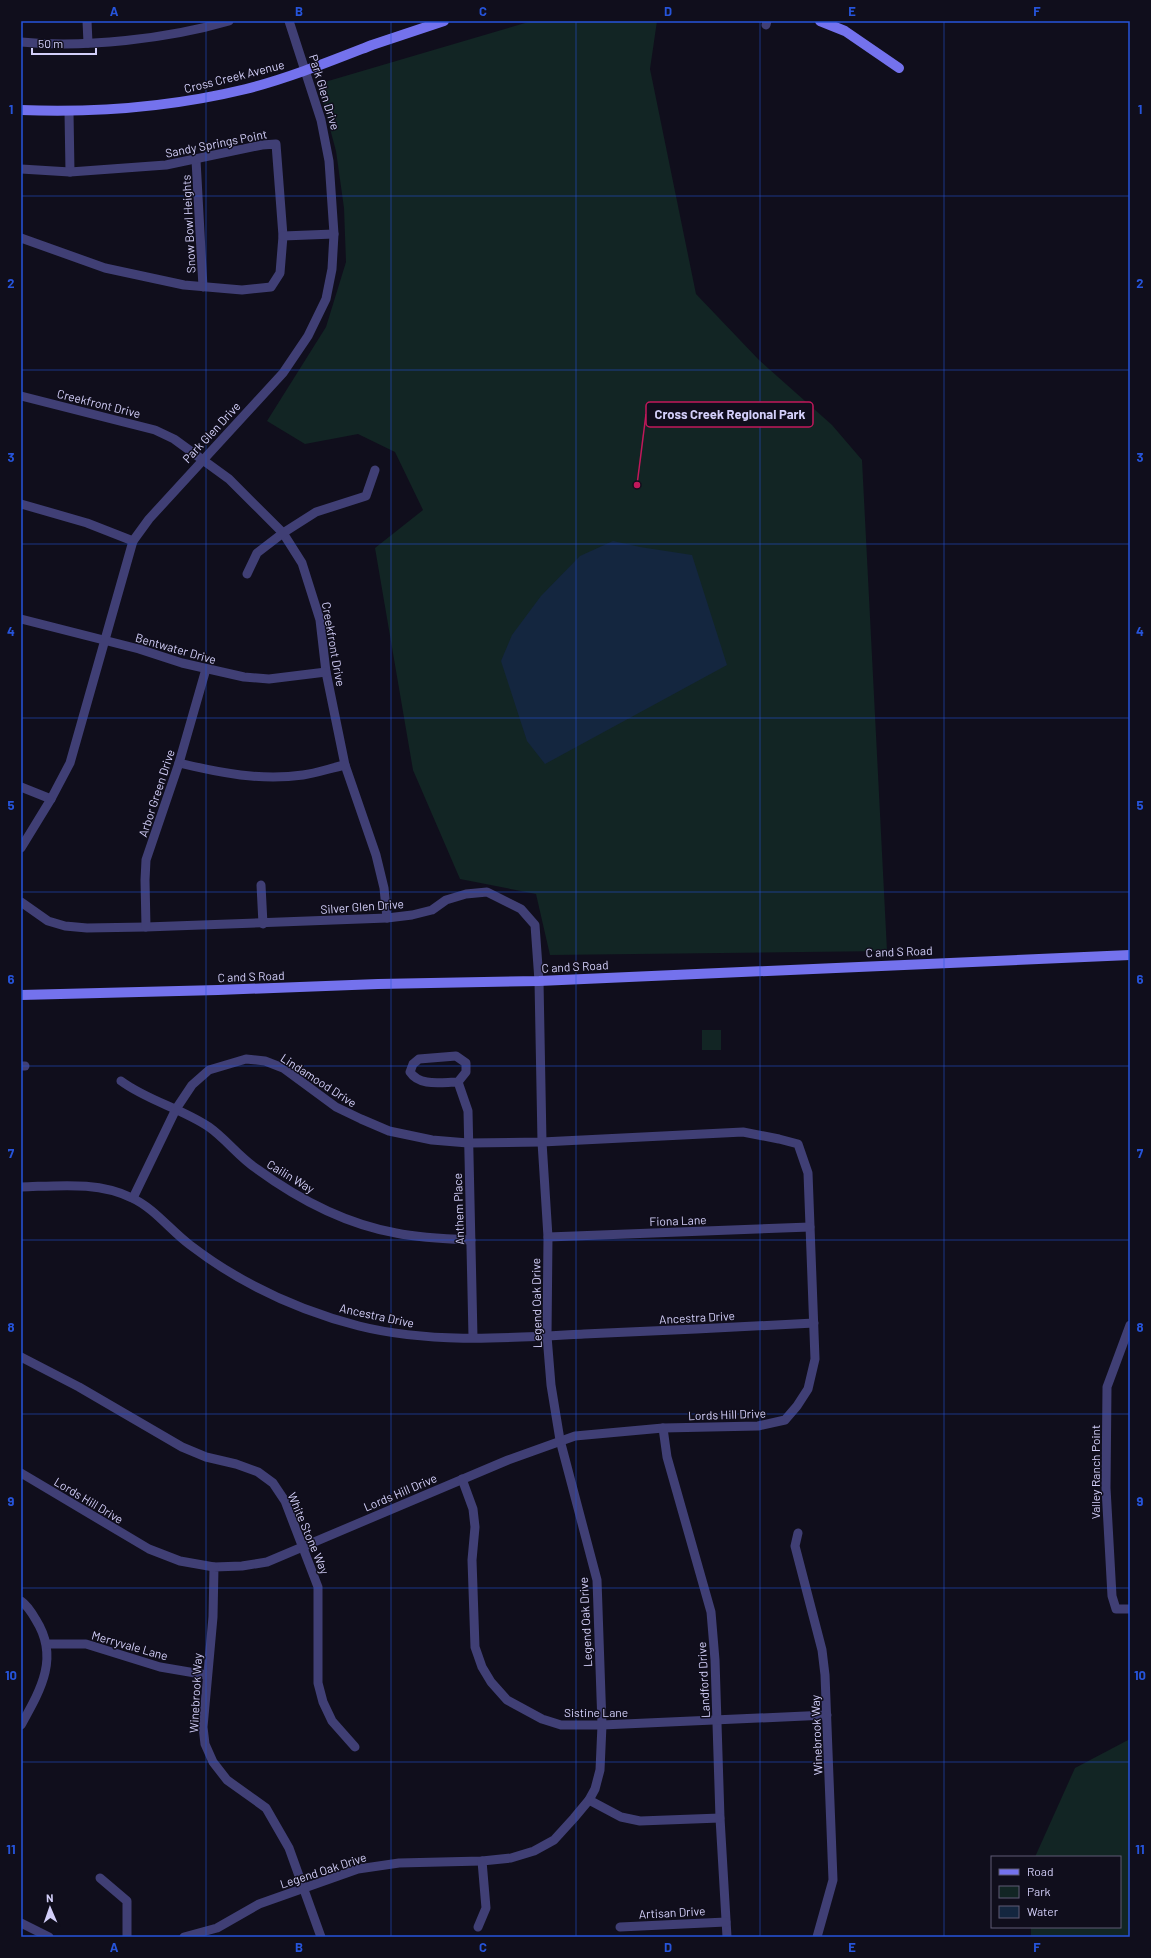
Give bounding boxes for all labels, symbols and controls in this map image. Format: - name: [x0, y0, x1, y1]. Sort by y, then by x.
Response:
- text: A: [110, 3, 119, 19]
- text: B: [295, 3, 303, 19]
- text: C: [479, 3, 487, 19]
- text: D: [664, 3, 672, 19]
- text: E: [848, 3, 856, 19]
- text: F: [1033, 3, 1041, 19]
- scale bar: [32, 30, 96, 56]
- text: 50 m: [38, 36, 63, 50]
- street label: Park Glen Drive: [307, 53, 343, 131]
- street label: Cross Creek Avenue: [182, 57, 286, 95]
- text: 1: [9, 101, 13, 117]
- text: 1: [1138, 101, 1142, 117]
- street label: Sandy Springs Point: [164, 126, 268, 160]
- street label: Snow Bowl Heights: [178, 174, 198, 274]
- text: 2: [7, 275, 15, 291]
- text: 2: [1136, 275, 1144, 291]
- street label: Creekfront Drive: [56, 386, 142, 420]
- street label: Park Glen Drive: [179, 399, 243, 465]
- callout: Cross Creek Regional Park: [646, 402, 813, 427]
- text: Cross Creek Regional Park: [655, 406, 806, 422]
- text: 3: [7, 449, 15, 465]
- text: 3: [1136, 449, 1144, 465]
- street label: Creekfront Drive: [320, 601, 348, 687]
- text: 4: [7, 623, 15, 639]
- text: 4: [1136, 623, 1144, 639]
- street label: Bentwater Drive: [134, 630, 218, 666]
- street label: Arbor Green Drive: [135, 747, 177, 839]
- text: 5: [7, 797, 15, 813]
- text: 5: [1136, 797, 1144, 813]
- street label: Silver Glen Drive: [320, 896, 404, 916]
- street label: C and S Road: [865, 943, 933, 959]
- street label: C and S Road: [541, 957, 609, 975]
- street label: C and S Road: [217, 968, 285, 984]
- text: 6: [8, 971, 15, 987]
- text: 6: [1137, 971, 1144, 987]
- street label: Lindamood Drive: [278, 1050, 360, 1110]
- text: 7: [8, 1145, 15, 1161]
- text: 7: [1137, 1145, 1144, 1161]
- street label: Cailin Way: [265, 1156, 318, 1196]
- street label: Anthem Place: [450, 1173, 466, 1245]
- street label: Fiona Lane: [649, 1212, 707, 1228]
- street label: Legend Oak Drive: [528, 1258, 544, 1348]
- street label: Ancestra Drive: [338, 1300, 416, 1330]
- street label: Ancestra Drive: [659, 1308, 735, 1326]
- text: 8: [7, 1319, 15, 1335]
- text: 8: [1136, 1319, 1144, 1335]
- street label: Lords Hill Drive: [688, 1406, 766, 1422]
- street label: Valley Ranch Point: [1088, 1425, 1102, 1519]
- street label: Lords Hill Drive: [361, 1470, 439, 1514]
- street label: Lords Hill Drive: [52, 1474, 126, 1526]
- street label: White Stone Way: [285, 1490, 333, 1576]
- text: 9: [8, 1493, 15, 1509]
- text: 9: [1137, 1493, 1144, 1509]
- street label: Legend Oak Drive: [576, 1577, 594, 1667]
- street label: Merryvale Lane: [90, 1627, 170, 1663]
- street label: Landford Drive: [694, 1642, 712, 1718]
- street label: Winebrook Way: [186, 1652, 204, 1733]
- text: 10: [5, 1667, 17, 1683]
- text: 10: [1134, 1667, 1146, 1683]
- street label: Winebrook Way: [808, 1694, 824, 1775]
- street label: Sistine Lane: [564, 1705, 628, 1719]
- text: 11: [6, 1841, 16, 1857]
- text: 11: [1135, 1841, 1145, 1857]
- street label: Legend Oak Drive: [278, 1849, 368, 1891]
- legend: [991, 1856, 1121, 1928]
- text: Road: [1027, 1864, 1054, 1878]
- text: Park: [1027, 1884, 1051, 1898]
- north arrow: [30, 1888, 70, 1928]
- text: N: [46, 1891, 54, 1904]
- street label: Artisan Drive: [638, 1903, 706, 1921]
- text: Water: [1027, 1904, 1059, 1918]
- text: A: [110, 1939, 119, 1955]
- text: B: [295, 1939, 303, 1955]
- text: C: [479, 1939, 487, 1955]
- text: D: [664, 1939, 672, 1955]
- text: E: [848, 1939, 856, 1955]
- text: F: [1033, 1939, 1041, 1955]

